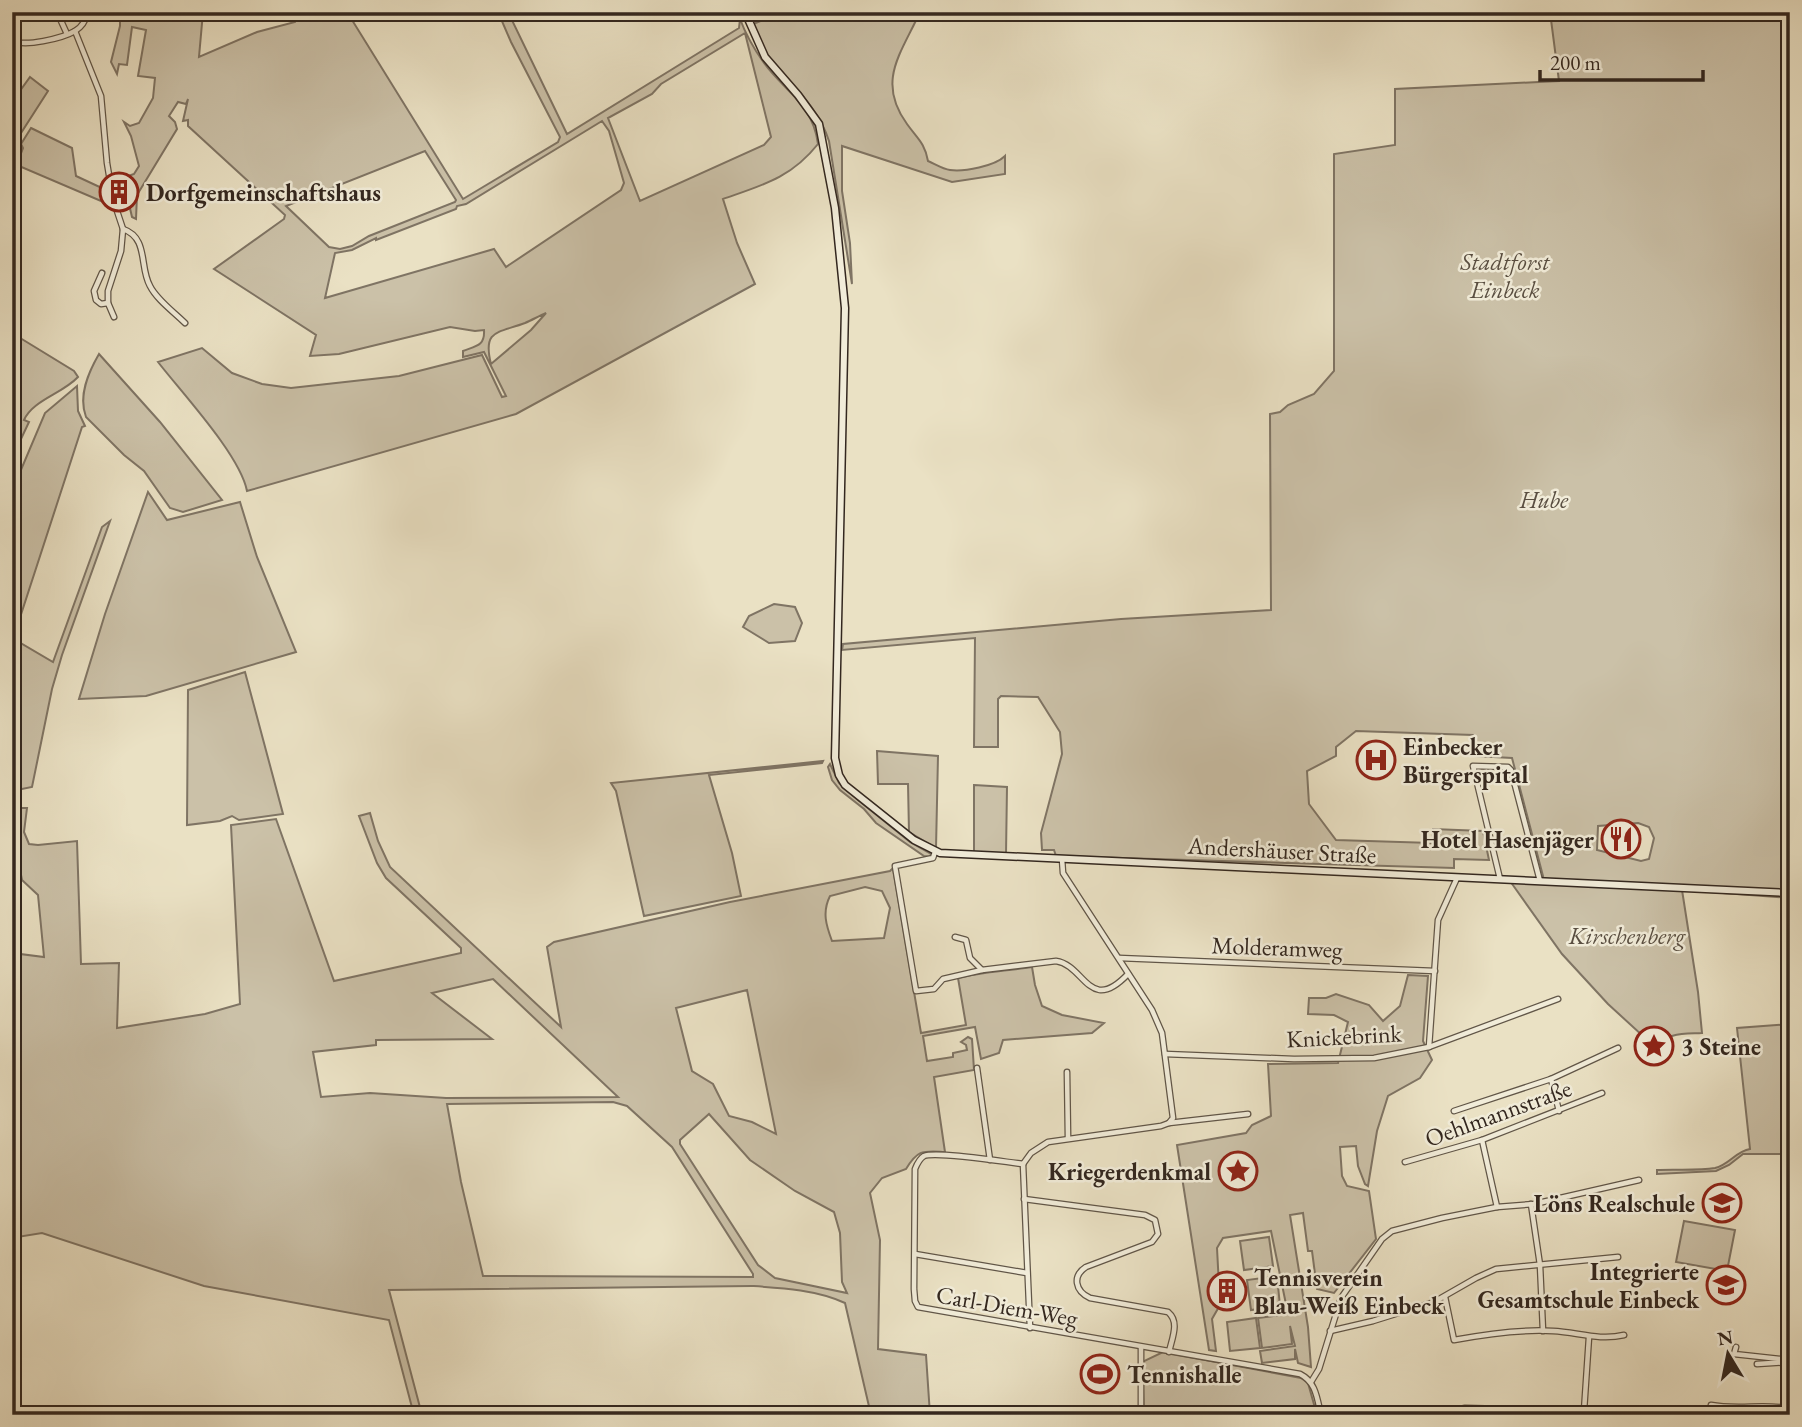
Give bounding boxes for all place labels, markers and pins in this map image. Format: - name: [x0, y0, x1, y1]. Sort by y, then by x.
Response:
- building icon: Dorfgemeinschaftshaus: [98, 171, 140, 213]
- place label: Dorfgemeinschaftshaus: [146, 177, 381, 209]
- place label: Einbecker Bürgerspital: [1403, 731, 1528, 791]
- hospital icon: Einbecker Bürgerspital: [1355, 739, 1397, 781]
- restaurant icon: Hotel Hasenjäger: [1600, 818, 1642, 860]
- place label: Hotel Hasenjäger: [1421, 824, 1594, 856]
- place icon: 3 Steine: [1633, 1025, 1675, 1067]
- place label: 3 Steine: [1681, 1031, 1761, 1062]
- place icon: Kriegerdenkmal: [1217, 1150, 1259, 1192]
- place label: Kriegerdenkmal: [1048, 1156, 1211, 1188]
- school or university icon: Löns Realschule: [1701, 1182, 1743, 1224]
- place label: Löns Realschule: [1534, 1188, 1695, 1219]
- place label: Integrierte Gesamtschule Einbeck: [1478, 1256, 1700, 1315]
- place label: Tennisverein Blau-Weiß Einbeck: [1254, 1262, 1445, 1321]
- school or university icon: Integrierte Gesamtschule Einbeck: [1705, 1264, 1747, 1306]
- building icon: Tennisverein Blau-Weiß Einbeck: [1206, 1270, 1248, 1312]
- sports icon: Tennishalle: [1079, 1353, 1121, 1395]
- place label: Tennishalle: [1127, 1359, 1241, 1390]

